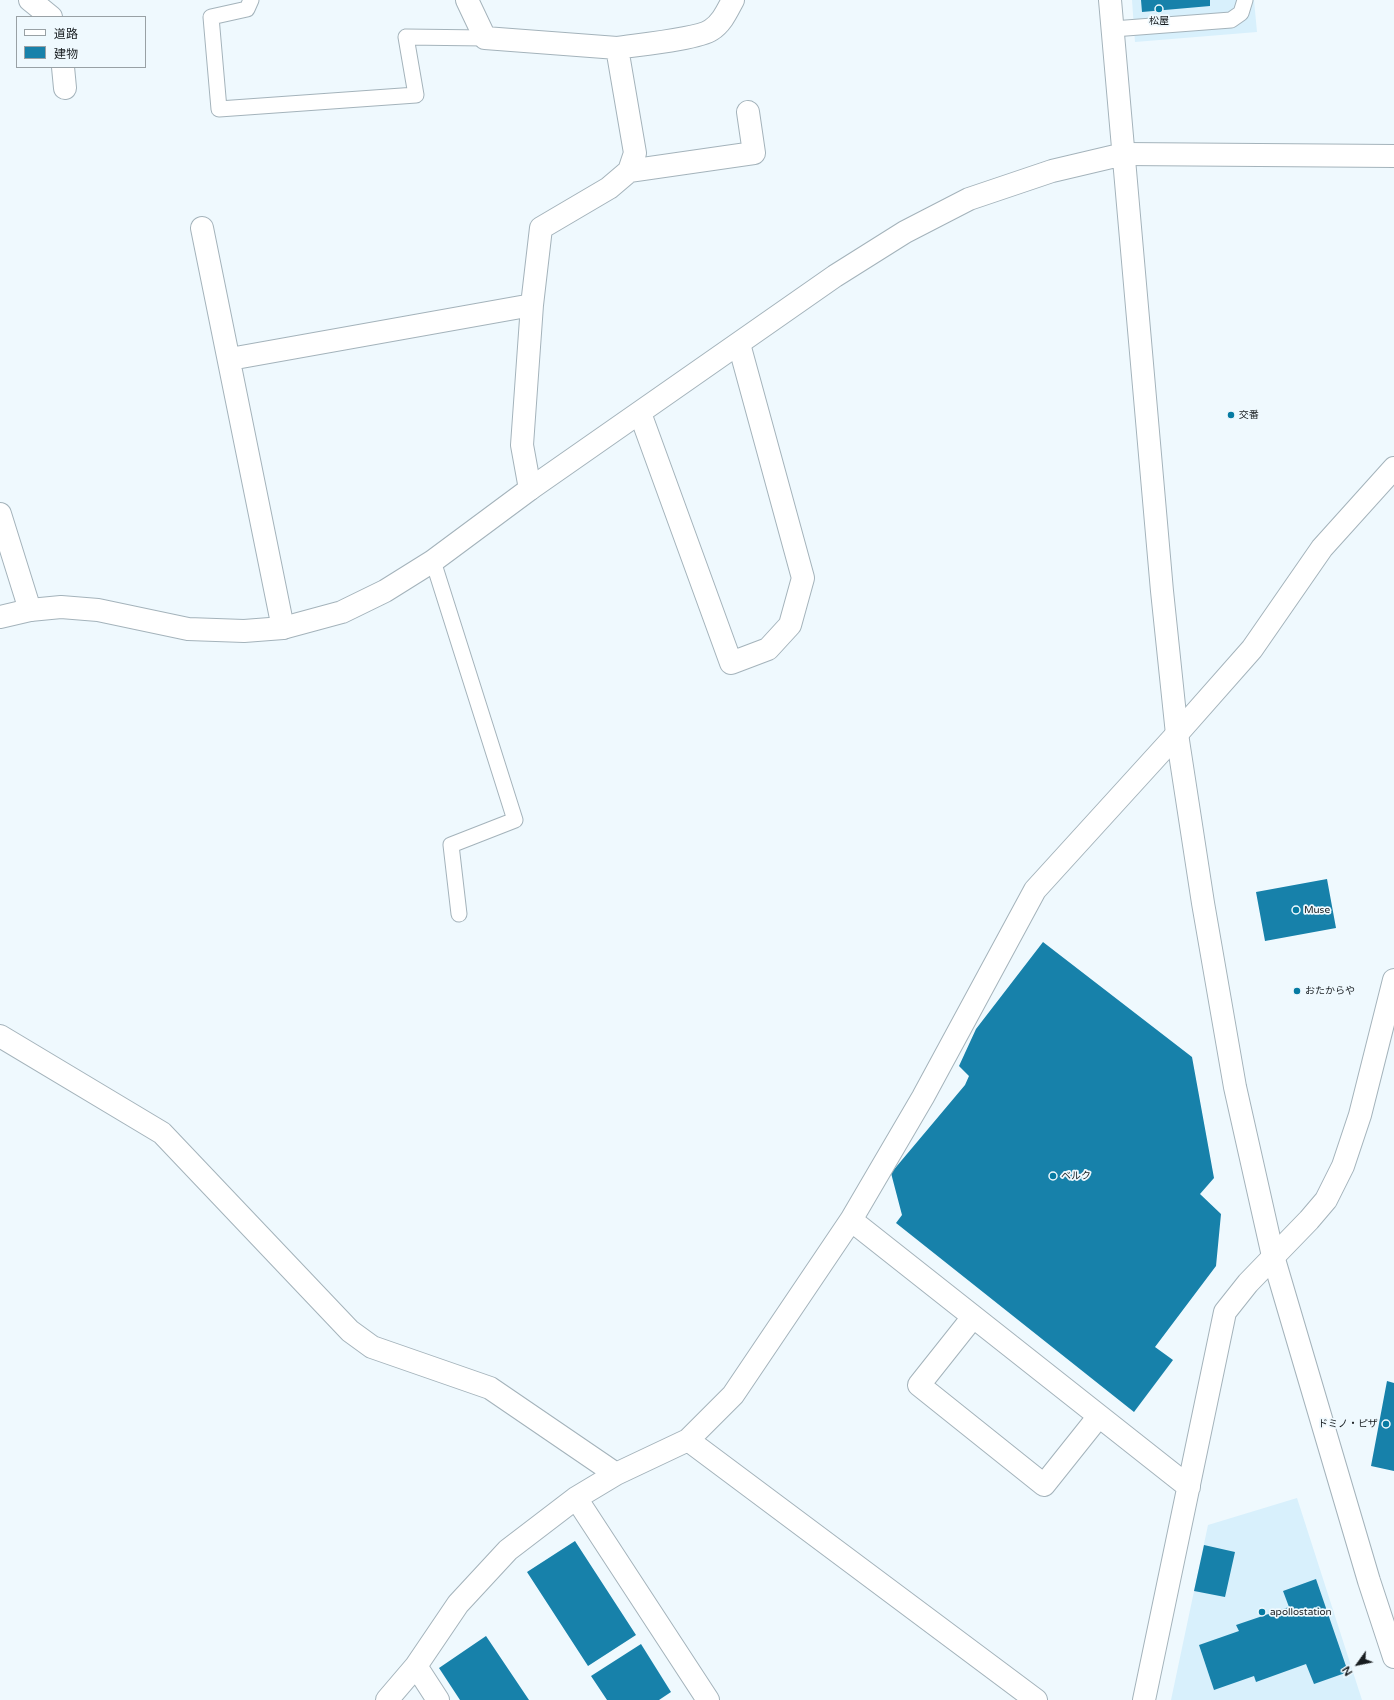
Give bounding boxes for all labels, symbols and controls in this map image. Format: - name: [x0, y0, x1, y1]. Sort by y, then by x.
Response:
- marker: 松屋: [1154, 4, 1164, 14]
- place label: 松屋: [1149, 15, 1169, 27]
- legend: [16, 16, 146, 68]
- text: 道路: [54, 27, 78, 41]
- text: 建物: [54, 47, 78, 61]
- place label: 交番: [1239, 409, 1259, 421]
- marker: 交番: [1226, 410, 1236, 420]
- place label: Muse: [1304, 904, 1330, 916]
- marker: Muse: [1291, 905, 1301, 915]
- place label: おたからや: [1305, 985, 1355, 997]
- marker: おたからや: [1292, 986, 1302, 996]
- place label: ベルク: [1061, 1170, 1091, 1182]
- marker: ベルク: [1048, 1171, 1058, 1181]
- place label: ドミノ・ピザ: [1318, 1418, 1378, 1430]
- marker: ドミノ・ピザ: [1381, 1419, 1391, 1429]
- place label: apollostation: [1270, 1606, 1332, 1618]
- marker: apollostation: [1257, 1607, 1267, 1617]
- north arrow: [1338, 1644, 1378, 1684]
- text: N: [1340, 1664, 1355, 1678]

